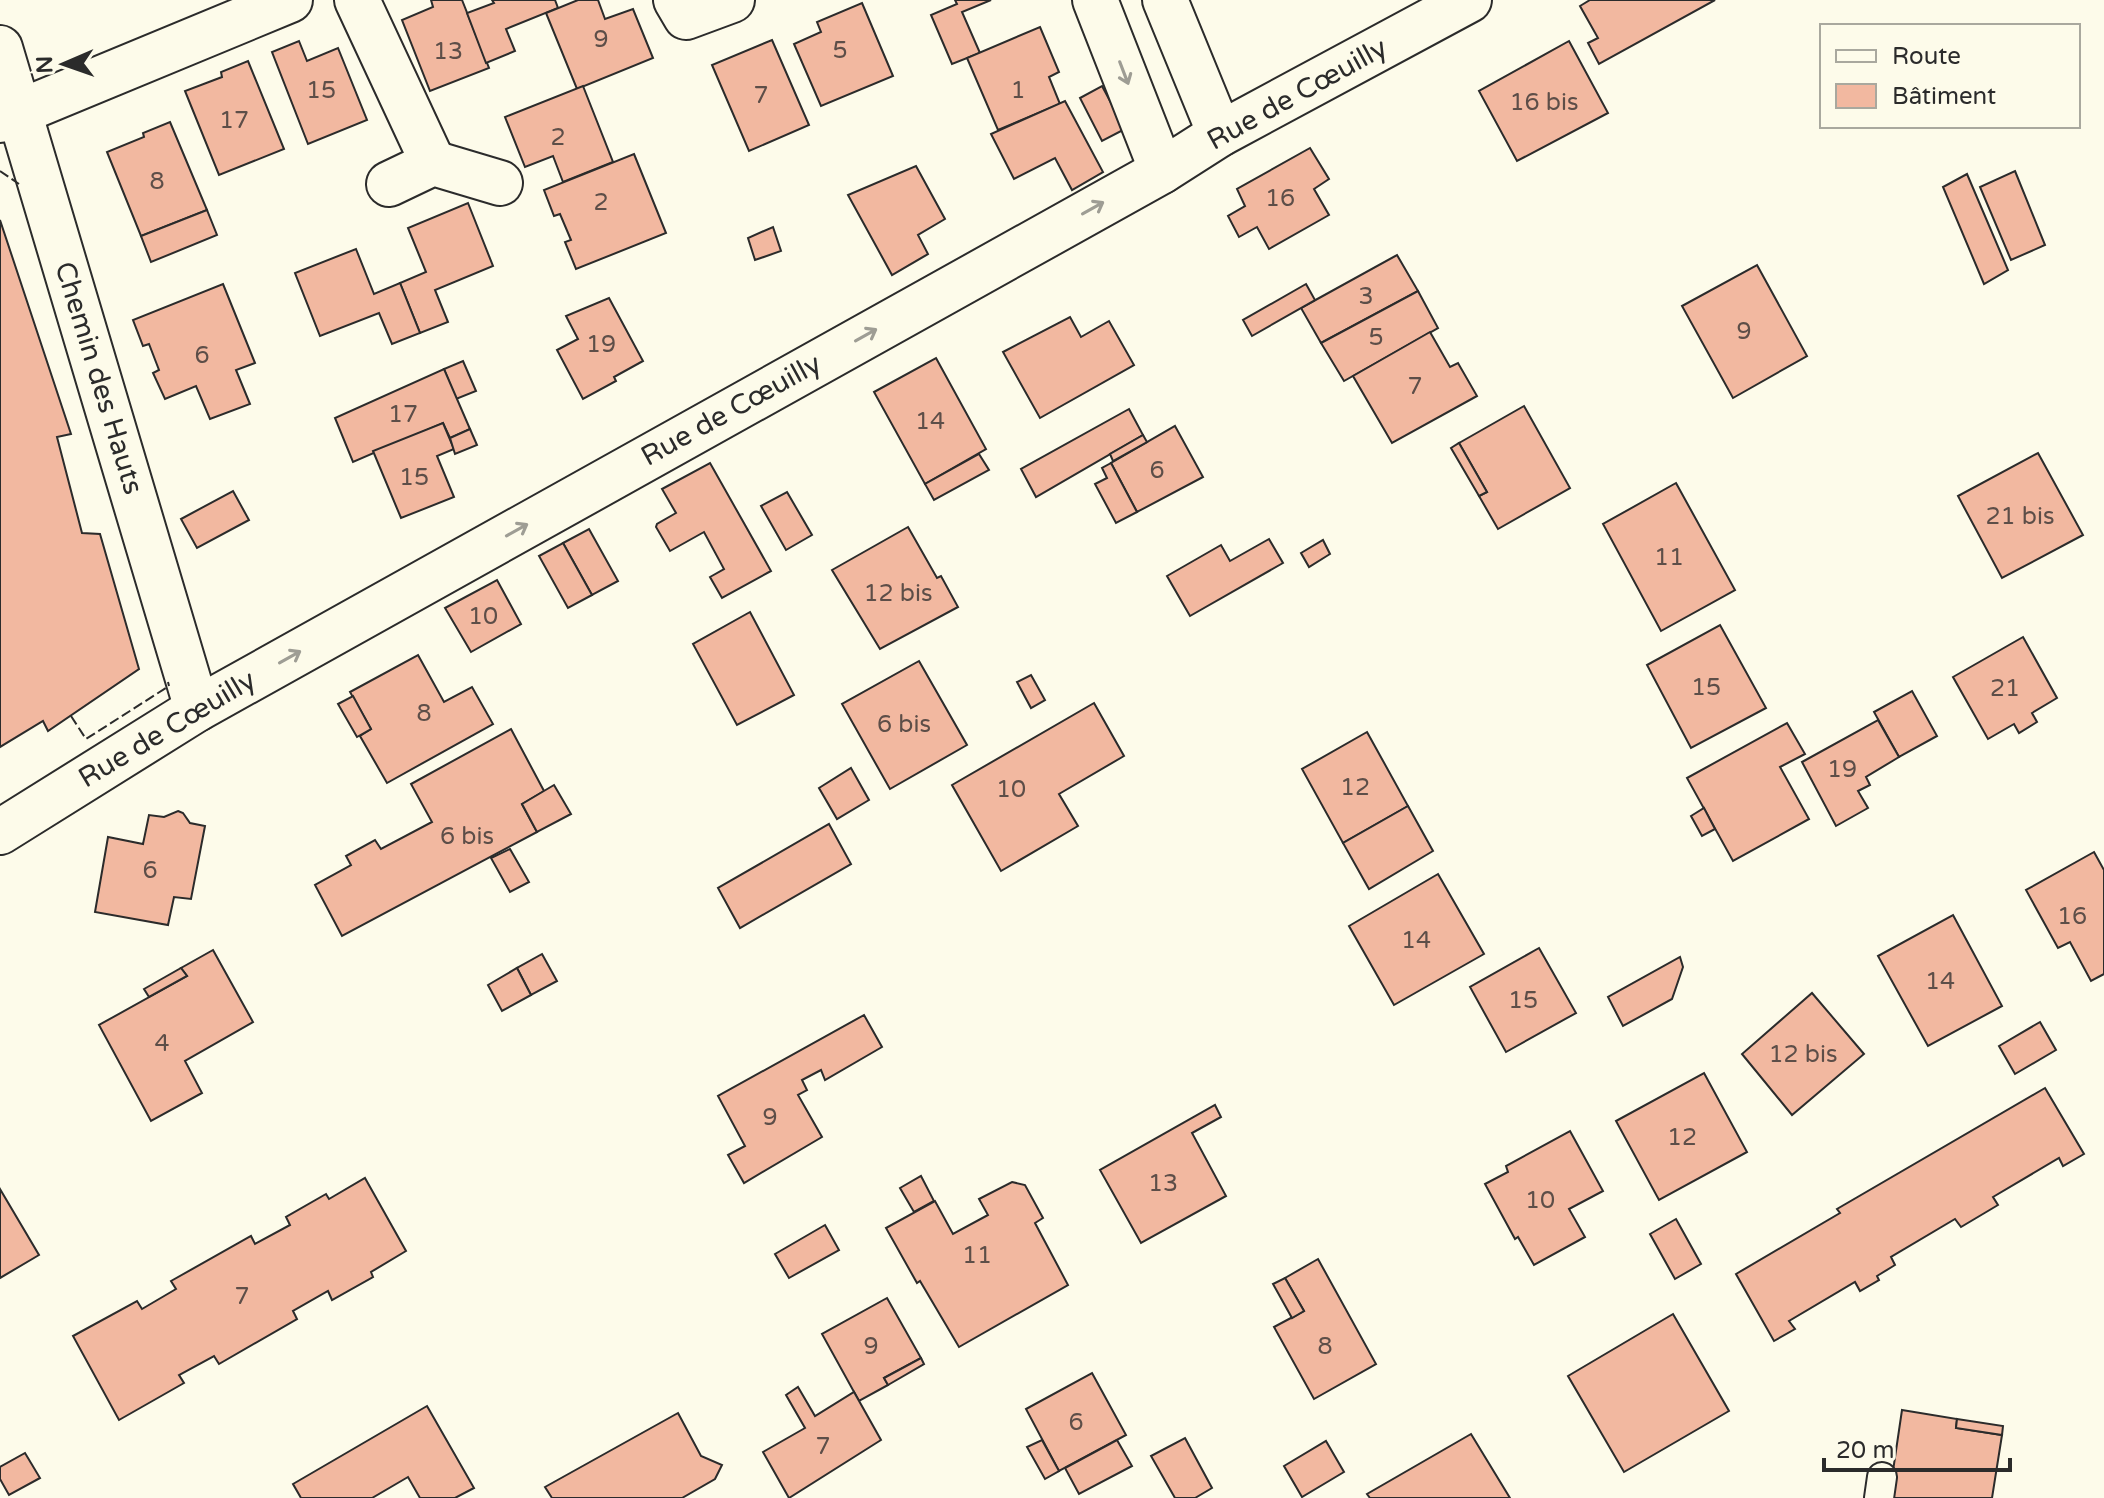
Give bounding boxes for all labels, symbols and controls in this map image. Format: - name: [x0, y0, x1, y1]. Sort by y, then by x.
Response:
- north arrow: [24, 24, 104, 104]
- legend: [1820, 24, 2080, 128]
- house number: 9: [593, 25, 609, 54]
- street label: Rue de Cœuilly: [1201, 31, 1393, 157]
- house number: 5: [832, 36, 848, 65]
- house number: 13: [433, 37, 463, 66]
- text: Route: [1892, 42, 1961, 71]
- text: N: [32, 55, 58, 74]
- one-way arrow: [1117, 60, 1132, 85]
- house number: 15: [306, 76, 336, 105]
- house number: 1: [1010, 76, 1026, 105]
- house number: 7: [753, 81, 769, 110]
- text: Bâtiment: [1892, 82, 1996, 111]
- house number: 16 bis: [1509, 88, 1579, 117]
- house number: 17: [219, 106, 249, 135]
- house number: 2: [550, 123, 566, 152]
- house number: 8: [149, 167, 165, 196]
- house number: 16: [1265, 184, 1295, 213]
- house number: 2: [593, 188, 609, 217]
- one-way arrow: [1080, 200, 1104, 215]
- street label: Chemin des Hauts: [47, 258, 151, 498]
- house number: 3: [1358, 282, 1374, 311]
- house number: 9: [1736, 317, 1752, 346]
- house number: 5: [1368, 323, 1384, 352]
- one-way arrow: [854, 327, 877, 343]
- house number: 19: [586, 330, 616, 359]
- house number: 6: [194, 341, 210, 370]
- street label: Rue de Cœuilly: [635, 347, 827, 473]
- house number: 7: [1407, 372, 1423, 401]
- house number: 17: [388, 400, 418, 429]
- house number: 14: [915, 407, 945, 436]
- house number: 6: [1149, 456, 1165, 485]
- house number: 15: [399, 463, 429, 492]
- house number: 21 bis: [1985, 502, 2055, 531]
- one-way arrow: [504, 522, 528, 537]
- house number: 11: [1654, 543, 1684, 572]
- house number: 12 bis: [863, 579, 933, 608]
- house number: 10: [468, 602, 498, 631]
- one-way arrow: [277, 649, 301, 664]
- street label: Rue de Cœuilly: [72, 663, 262, 795]
- house number: 15: [1691, 673, 1721, 702]
- house number: 21: [1990, 674, 2020, 703]
- house number: 8: [416, 699, 432, 728]
- house number: 6 bis: [877, 710, 931, 739]
- house number: 19: [1827, 755, 1857, 784]
- house number: 12: [1340, 773, 1370, 802]
- house number: 10: [996, 775, 1026, 804]
- house number: 6 bis: [440, 822, 494, 851]
- house number: 6: [142, 856, 158, 885]
- house number: 16: [2057, 902, 2087, 931]
- house number: 14: [1401, 926, 1431, 955]
- house number: 14: [1925, 967, 1955, 996]
- house number: 15: [1508, 986, 1538, 1015]
- house number: 4: [154, 1029, 170, 1058]
- house number: 12 bis: [1768, 1040, 1838, 1069]
- house number: 9: [762, 1103, 778, 1132]
- house number: 12: [1667, 1123, 1697, 1152]
- house number: 13: [1148, 1169, 1178, 1198]
- house number: 10: [1525, 1186, 1555, 1215]
- house number: 11: [962, 1241, 992, 1270]
- house number: 7: [234, 1282, 250, 1311]
- house number: 9: [863, 1332, 879, 1361]
- house number: 8: [1317, 1332, 1333, 1361]
- house number: 6: [1068, 1408, 1084, 1437]
- scale bar: [1824, 1422, 2010, 1472]
- house number: 7: [815, 1432, 831, 1461]
- text: 20 m: [1836, 1436, 1894, 1465]

